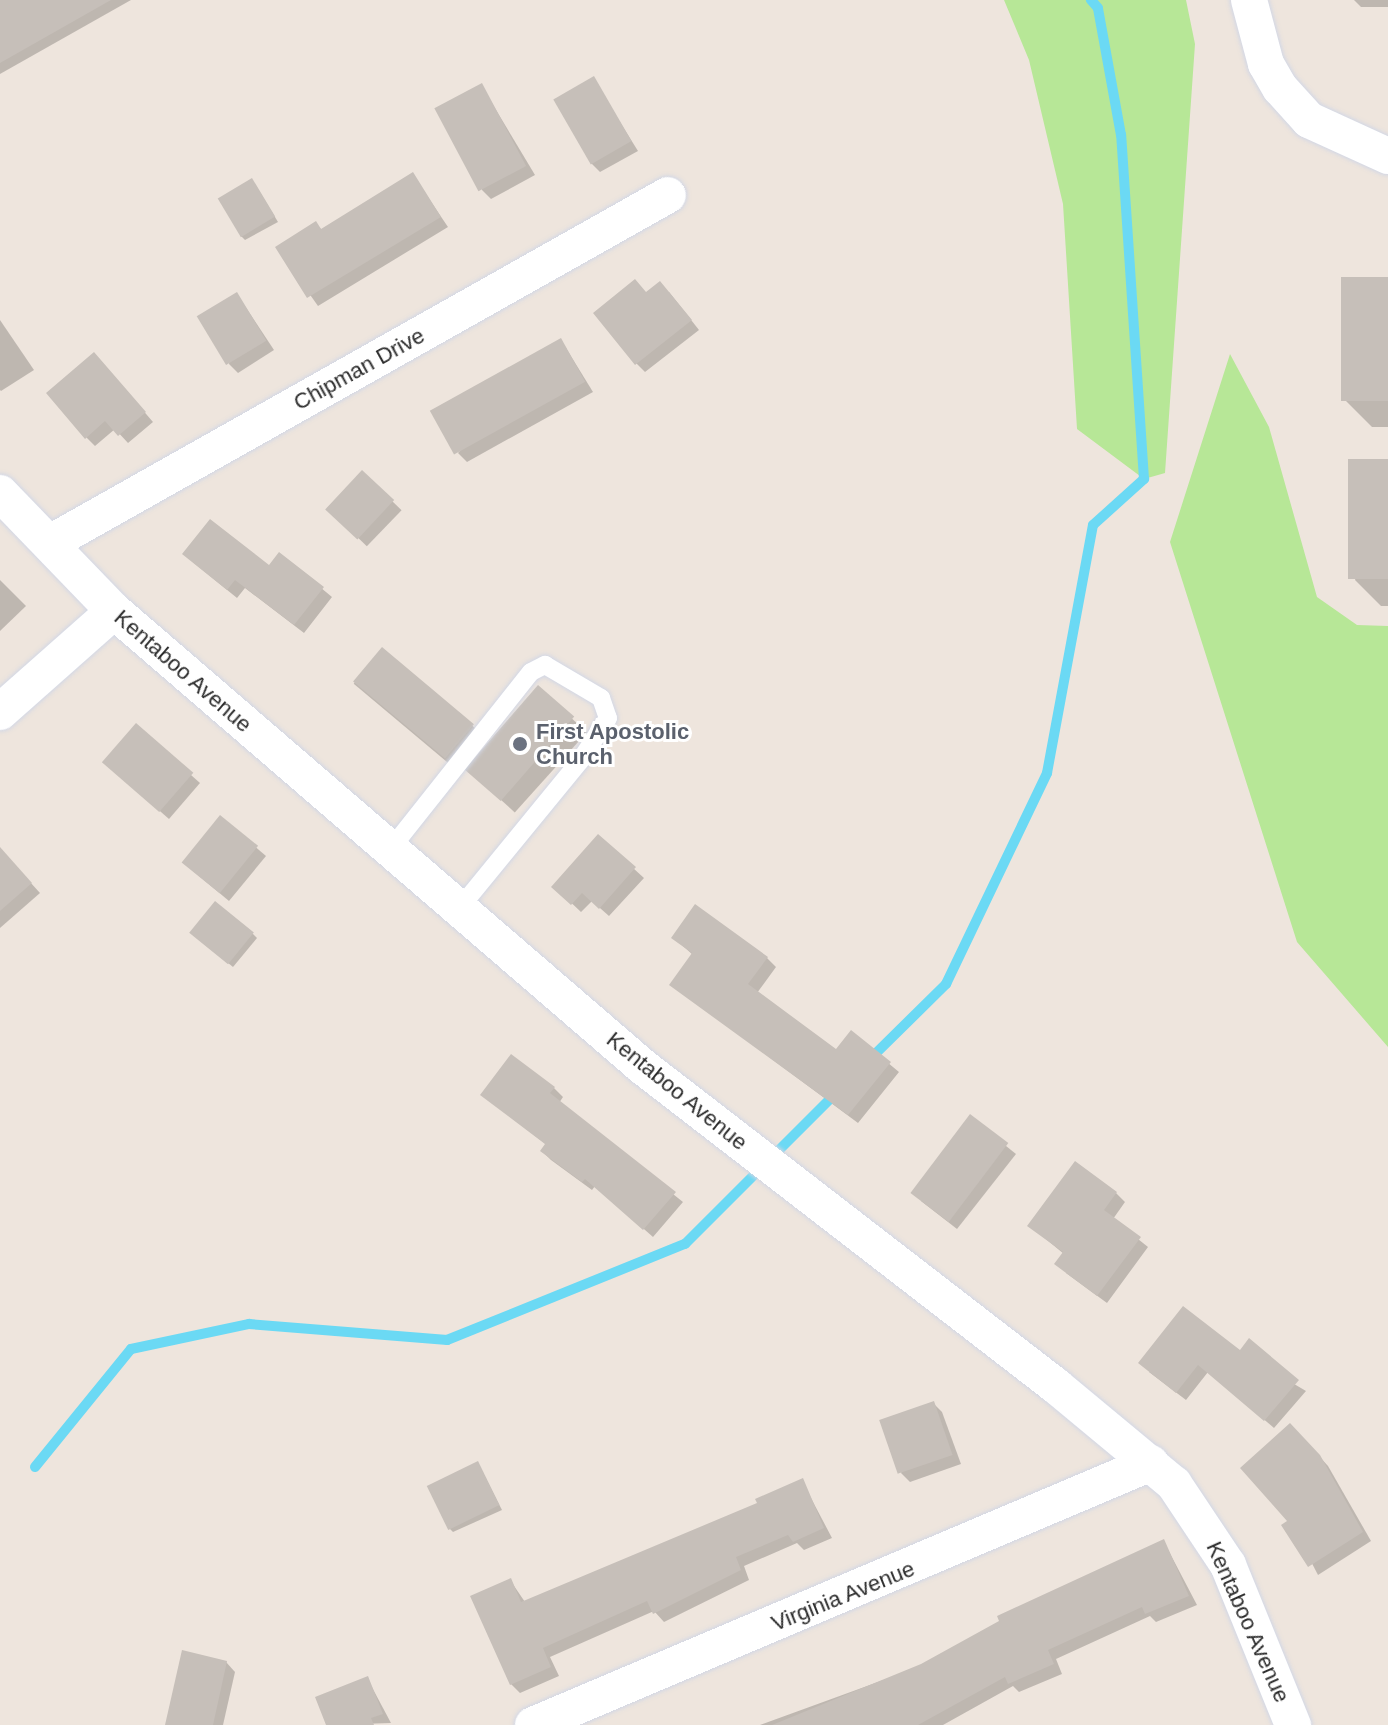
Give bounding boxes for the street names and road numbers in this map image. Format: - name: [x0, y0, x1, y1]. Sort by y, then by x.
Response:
- street label: Chipman Drive: [289, 322, 429, 416]
- street label: Kentaboo Avenue: [108, 604, 258, 738]
- street label: Kentaboo Avenue: [601, 1026, 753, 1156]
- street label: Kentaboo Avenue: [1200, 1537, 1296, 1707]
- street label: Virginia Avenue: [767, 1555, 919, 1637]

